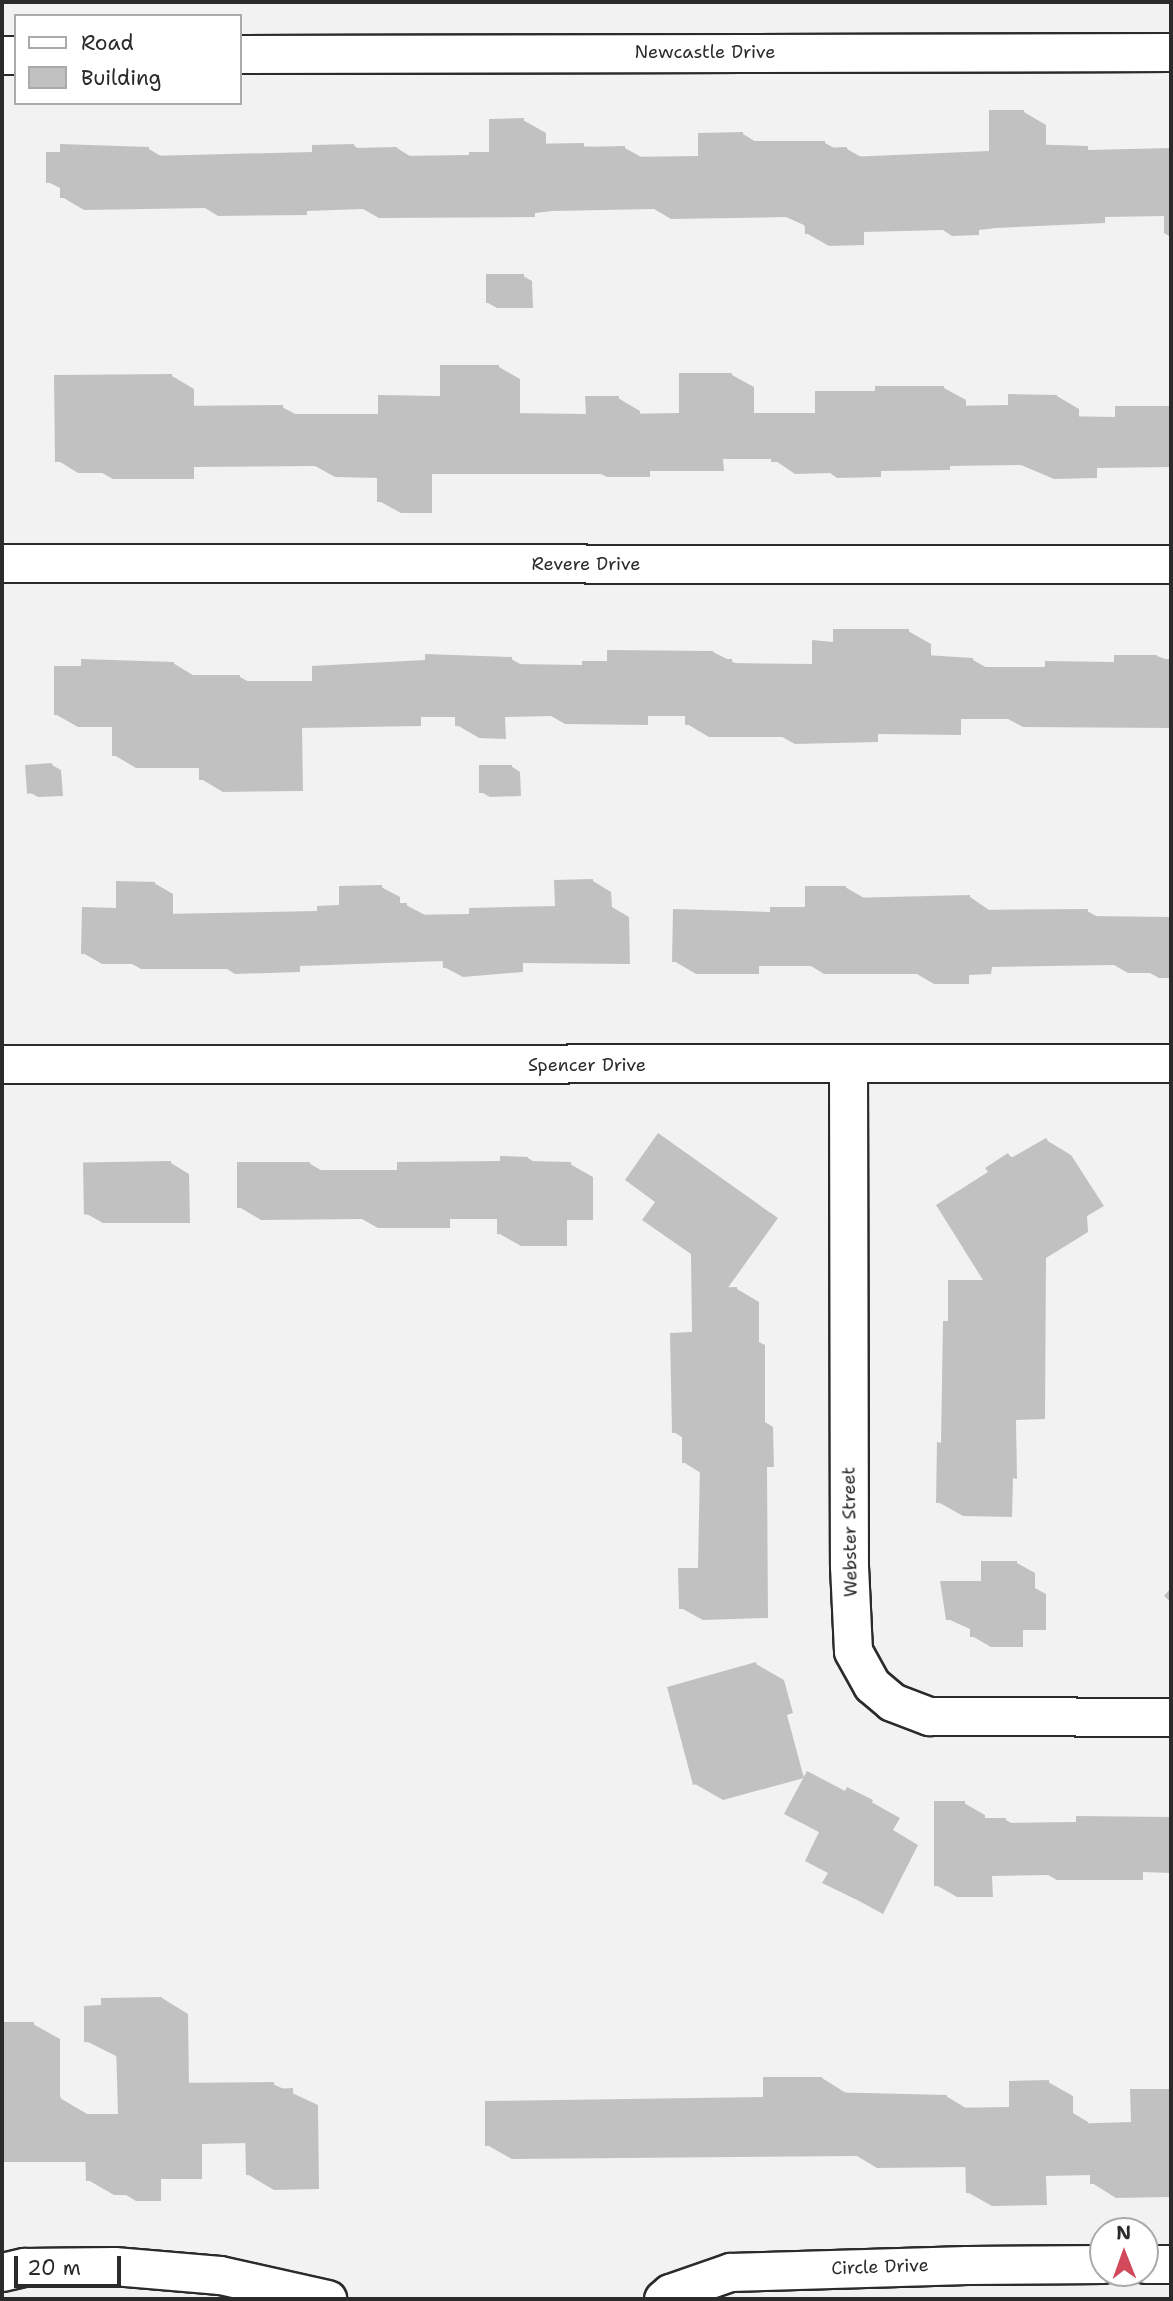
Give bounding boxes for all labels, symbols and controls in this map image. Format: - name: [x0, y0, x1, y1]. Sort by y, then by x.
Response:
- legend: [14, 14, 242, 105]
- text: Road: [81, 29, 134, 57]
- street label: Newcastle Drive: [635, 41, 775, 63]
- text: Building: [81, 64, 161, 92]
- street label: Revere Drive: [531, 553, 641, 575]
- street label: Spencer Drive: [528, 1054, 646, 1076]
- street label: Webster Street: [838, 1467, 862, 1597]
- north arrow: [1089, 2217, 1159, 2287]
- text: N: [1116, 2220, 1131, 2245]
- scale bar: [18, 2242, 124, 2286]
- text: 20 m: [27, 2254, 81, 2282]
- street label: Circle Drive: [831, 2255, 929, 2279]

